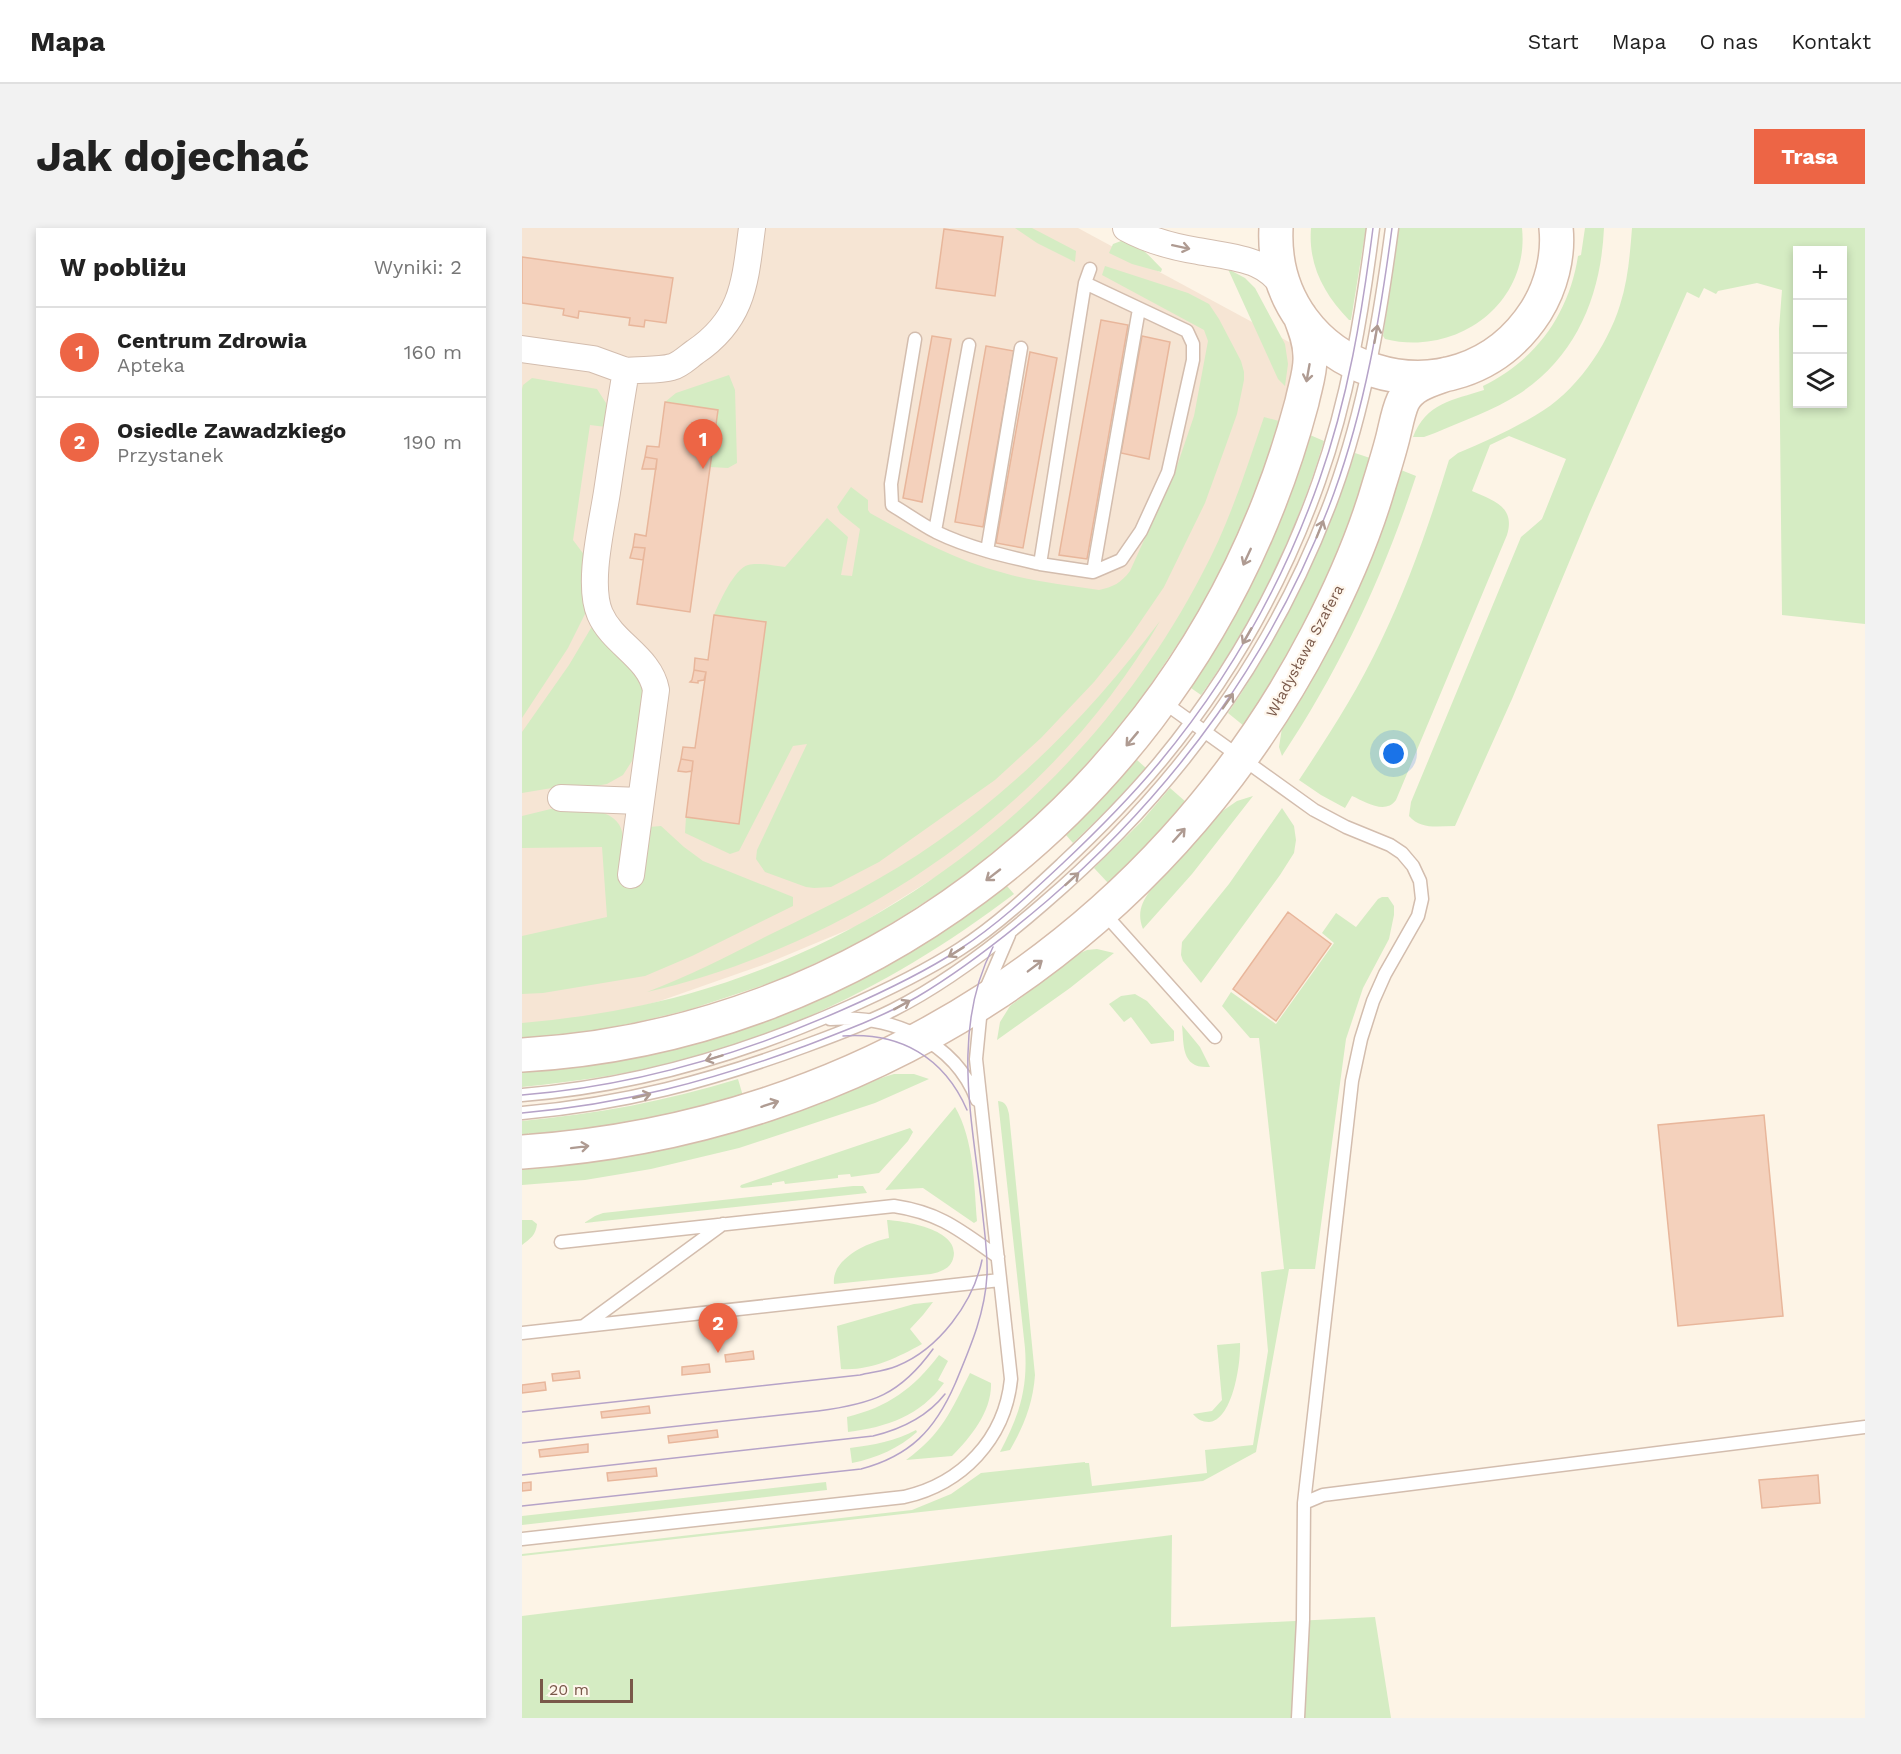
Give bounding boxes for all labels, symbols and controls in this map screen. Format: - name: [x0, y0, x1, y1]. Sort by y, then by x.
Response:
- text: Mapa: [30, 25, 105, 58]
- text: Start: [1528, 29, 1579, 54]
- text: Mapa: [1612, 29, 1666, 54]
- text: O nas: [1699, 29, 1758, 54]
- text: Kontakt: [1791, 29, 1871, 54]
- button: Trasa: [1754, 129, 1865, 184]
- text: Jak dojechać: [36, 132, 309, 181]
- one-way arrow: [1171, 242, 1190, 254]
- map controls: [1793, 246, 1847, 408]
- button: +: [1793, 246, 1847, 300]
- text: W pobliżu: [60, 252, 187, 282]
- text: Wyniki: 2: [374, 255, 462, 279]
- button: −: [1793, 300, 1847, 354]
- one-way arrow: [1371, 325, 1382, 344]
- text: Centrum Zdrowia: [117, 328, 307, 353]
- text: 1: [75, 340, 84, 364]
- text: 160 m: [404, 340, 462, 364]
- text: Apteka: [117, 353, 185, 377]
- button: layers: [1793, 354, 1847, 408]
- one-way arrow: [1302, 362, 1313, 382]
- text: Osiedle Zawadzkiego: [117, 418, 346, 443]
- pin: 1: [684, 420, 723, 469]
- text: 2: [74, 430, 85, 454]
- text: 190 m: [404, 430, 462, 454]
- text: Przystanek: [117, 443, 224, 467]
- one-way arrow: [1315, 521, 1326, 539]
- one-way arrow: [1240, 548, 1252, 566]
- street label: Władysława Szafera: [1262, 581, 1348, 720]
- one-way arrow: [1241, 627, 1253, 644]
- one-way arrow: [1222, 693, 1234, 710]
- one-way arrow: [1126, 731, 1139, 747]
- your location: [1379, 739, 1408, 768]
- one-way arrow: [1172, 828, 1186, 843]
- one-way arrow: [985, 869, 1001, 882]
- one-way arrow: [1064, 872, 1079, 886]
- one-way arrow: [948, 946, 965, 958]
- one-way arrow: [1027, 960, 1043, 973]
- one-way arrow: [893, 999, 911, 1010]
- one-way arrow: [705, 1053, 724, 1064]
- one-way arrow: [632, 1089, 651, 1101]
- one-way arrow: [760, 1098, 779, 1109]
- one-way arrow: [570, 1142, 590, 1153]
- pin: 2: [698, 1304, 738, 1353]
- scale bar: [540, 1676, 633, 1704]
- text: 20 m: [549, 1680, 589, 1699]

